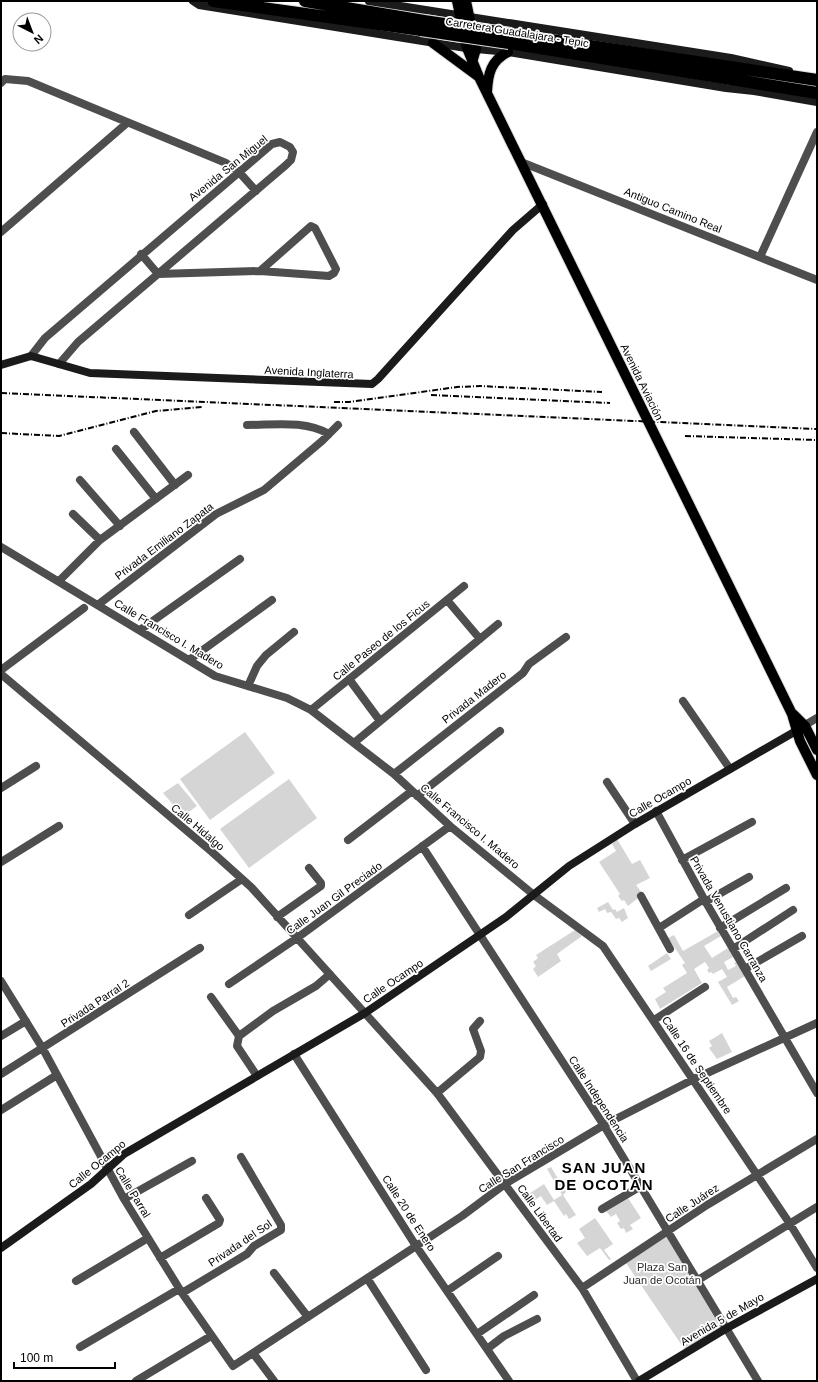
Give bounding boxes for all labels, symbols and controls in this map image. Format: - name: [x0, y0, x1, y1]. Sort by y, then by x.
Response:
- north arrow: [12, 12, 52, 52]
- street label: Carretera Guadalajara - Tepic: [445, 15, 590, 49]
- text: N: [32, 32, 46, 47]
- street label: Avenida San Miguel: [186, 133, 270, 203]
- street label: Antiguo Camino Real: [623, 185, 723, 235]
- street label: Avenida Aviación: [618, 342, 666, 422]
- street label: Avenida Inglaterra: [264, 364, 355, 380]
- street label: Privada Emiliano Zapata: [113, 500, 216, 582]
- street label: Calle Francisco I. Madero: [112, 597, 226, 671]
- street label: Calle Paseo de los Ficus: [330, 597, 432, 683]
- street label: Privada Madero: [440, 668, 508, 726]
- street label: Calle Ocampo: [627, 774, 693, 820]
- street label: Calle Francisco I. Madero: [418, 781, 522, 871]
- street label: Calle Hidalgo: [169, 801, 227, 853]
- street label: Privada Venustiano Carranza: [688, 854, 770, 985]
- street label: Calle Juan Gil Preciado: [284, 859, 384, 937]
- street label: Calle Ocampo: [361, 957, 425, 1005]
- street label: Privada Parral 2: [59, 976, 131, 1030]
- street label: Calle 16 de Septiembre: [660, 1014, 734, 1116]
- street label: Calle Independencia: [567, 1054, 632, 1145]
- street label: Calle San Francisco: [476, 1133, 566, 1195]
- street label: Calle Ocampo: [66, 1137, 128, 1191]
- district label: SAN JUAN DE OCOTÁN: [555, 1159, 654, 1193]
- street label: Calle Parral: [113, 1164, 153, 1220]
- street label: Calle 20 de Enero: [380, 1173, 438, 1253]
- street label: Calle Juárez: [663, 1181, 721, 1225]
- street label: Calle Libertad: [515, 1182, 565, 1244]
- street label: Privada del Sol: [206, 1217, 274, 1269]
- park label: Plaza San Juan de Ocotán: [623, 1261, 701, 1286]
- street label: Avenida 5 de Mayo: [678, 1290, 766, 1348]
- scale bar: [14, 1344, 115, 1370]
- text: 100 m: [20, 1351, 53, 1365]

